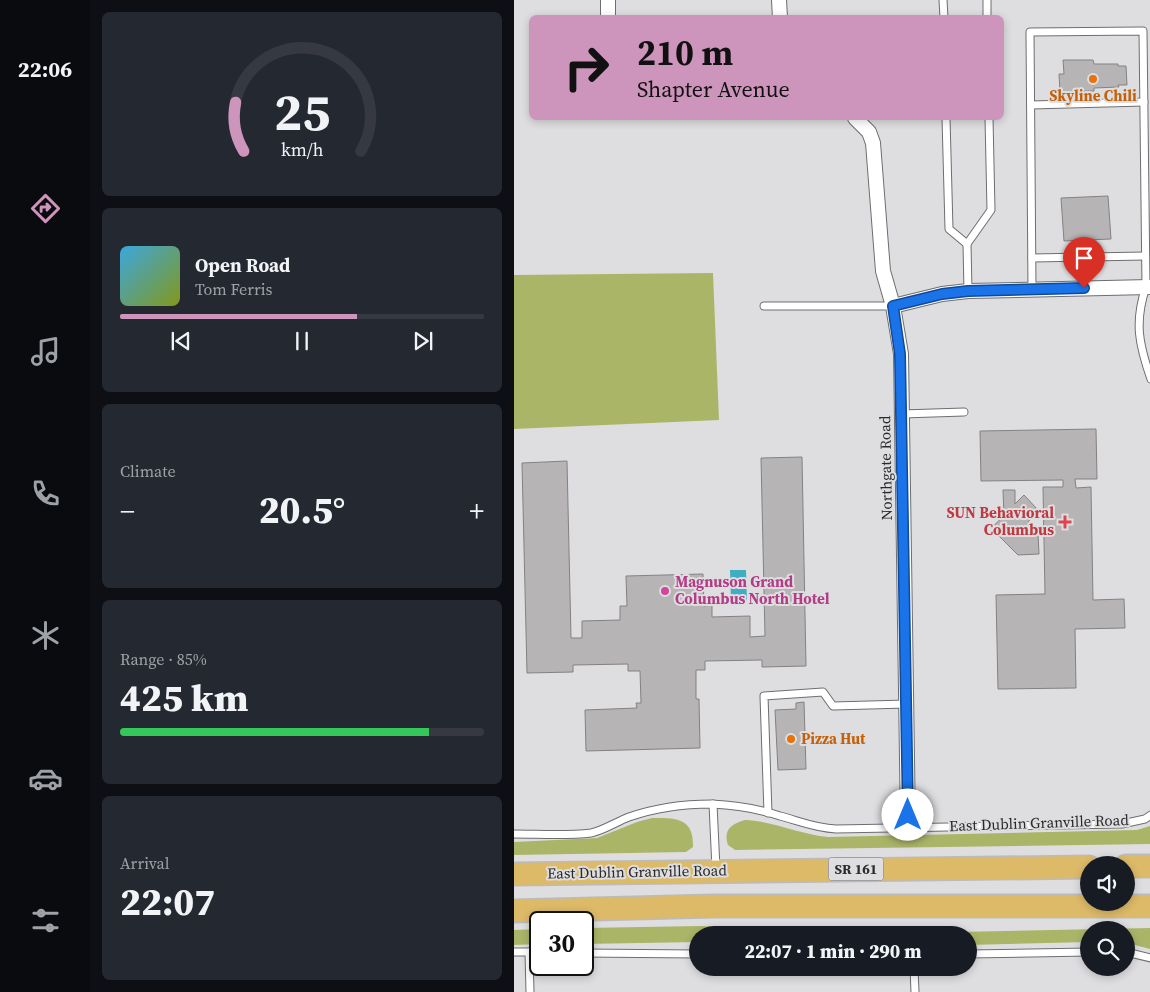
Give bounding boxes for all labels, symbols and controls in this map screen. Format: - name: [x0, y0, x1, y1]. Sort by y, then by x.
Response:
- text: 210 m: [637, 29, 733, 77]
- icon: right: [554, 35, 619, 100]
- text: 22:06: [18, 54, 72, 84]
- marker: Skyline Chili: [1087, 73, 1099, 85]
- text: Shapter Avenue: [637, 74, 790, 104]
- text: 25: [274, 76, 330, 147]
- place label: Skyline Chili: [1049, 85, 1137, 106]
- text: km/h: [281, 137, 324, 162]
- icon: directions: [28, 191, 63, 226]
- pin: [1063, 237, 1105, 288]
- icon: arrive: [1070, 244, 1098, 272]
- text: Open Road: [195, 252, 290, 278]
- text: Tom Ferris: [195, 278, 273, 300]
- icon: previous: [167, 327, 195, 355]
- icon: pause: [288, 327, 316, 355]
- icon: next: [409, 327, 437, 355]
- icon: music: [28, 334, 63, 369]
- street label: Northgate Road: [874, 415, 897, 521]
- text: Climate: [120, 460, 176, 482]
- icon: phone: [28, 476, 63, 511]
- text: 20.5°: [259, 484, 345, 536]
- text: −: [120, 492, 135, 530]
- text: +: [469, 492, 484, 530]
- place label: SUN Behavioral Columbus: [947, 502, 1054, 540]
- marker: SUN Behavioral Columbus: [1058, 515, 1072, 529]
- place label: Magnuson Grand Columbus North Hotel: [675, 571, 830, 609]
- marker: Magnuson Grand Columbus North Hotel: [659, 585, 671, 597]
- icon: climate: [28, 618, 63, 653]
- text: Range · 85%: [120, 648, 207, 670]
- text: 425 km: [120, 672, 248, 724]
- place label: Pizza Hut: [801, 728, 866, 749]
- marker: Pizza Hut: [785, 733, 797, 745]
- icon: car: [28, 761, 63, 796]
- position arrow: [881, 788, 933, 840]
- street label: East Dublin Granville Road: [949, 809, 1130, 836]
- text: Arrival: [120, 852, 169, 874]
- map controls: [1080, 856, 1135, 976]
- button: sound: [1080, 856, 1135, 911]
- road number: SR 161: [828, 858, 884, 881]
- street label: East Dublin Granville Road: [547, 859, 728, 884]
- text: 22:07: [120, 876, 215, 928]
- icon: filters: [28, 903, 63, 938]
- speed limit sign: 30: [529, 911, 594, 976]
- button: search: [1080, 921, 1135, 976]
- text: 22:07 · 1 min · 290 m: [744, 938, 922, 964]

